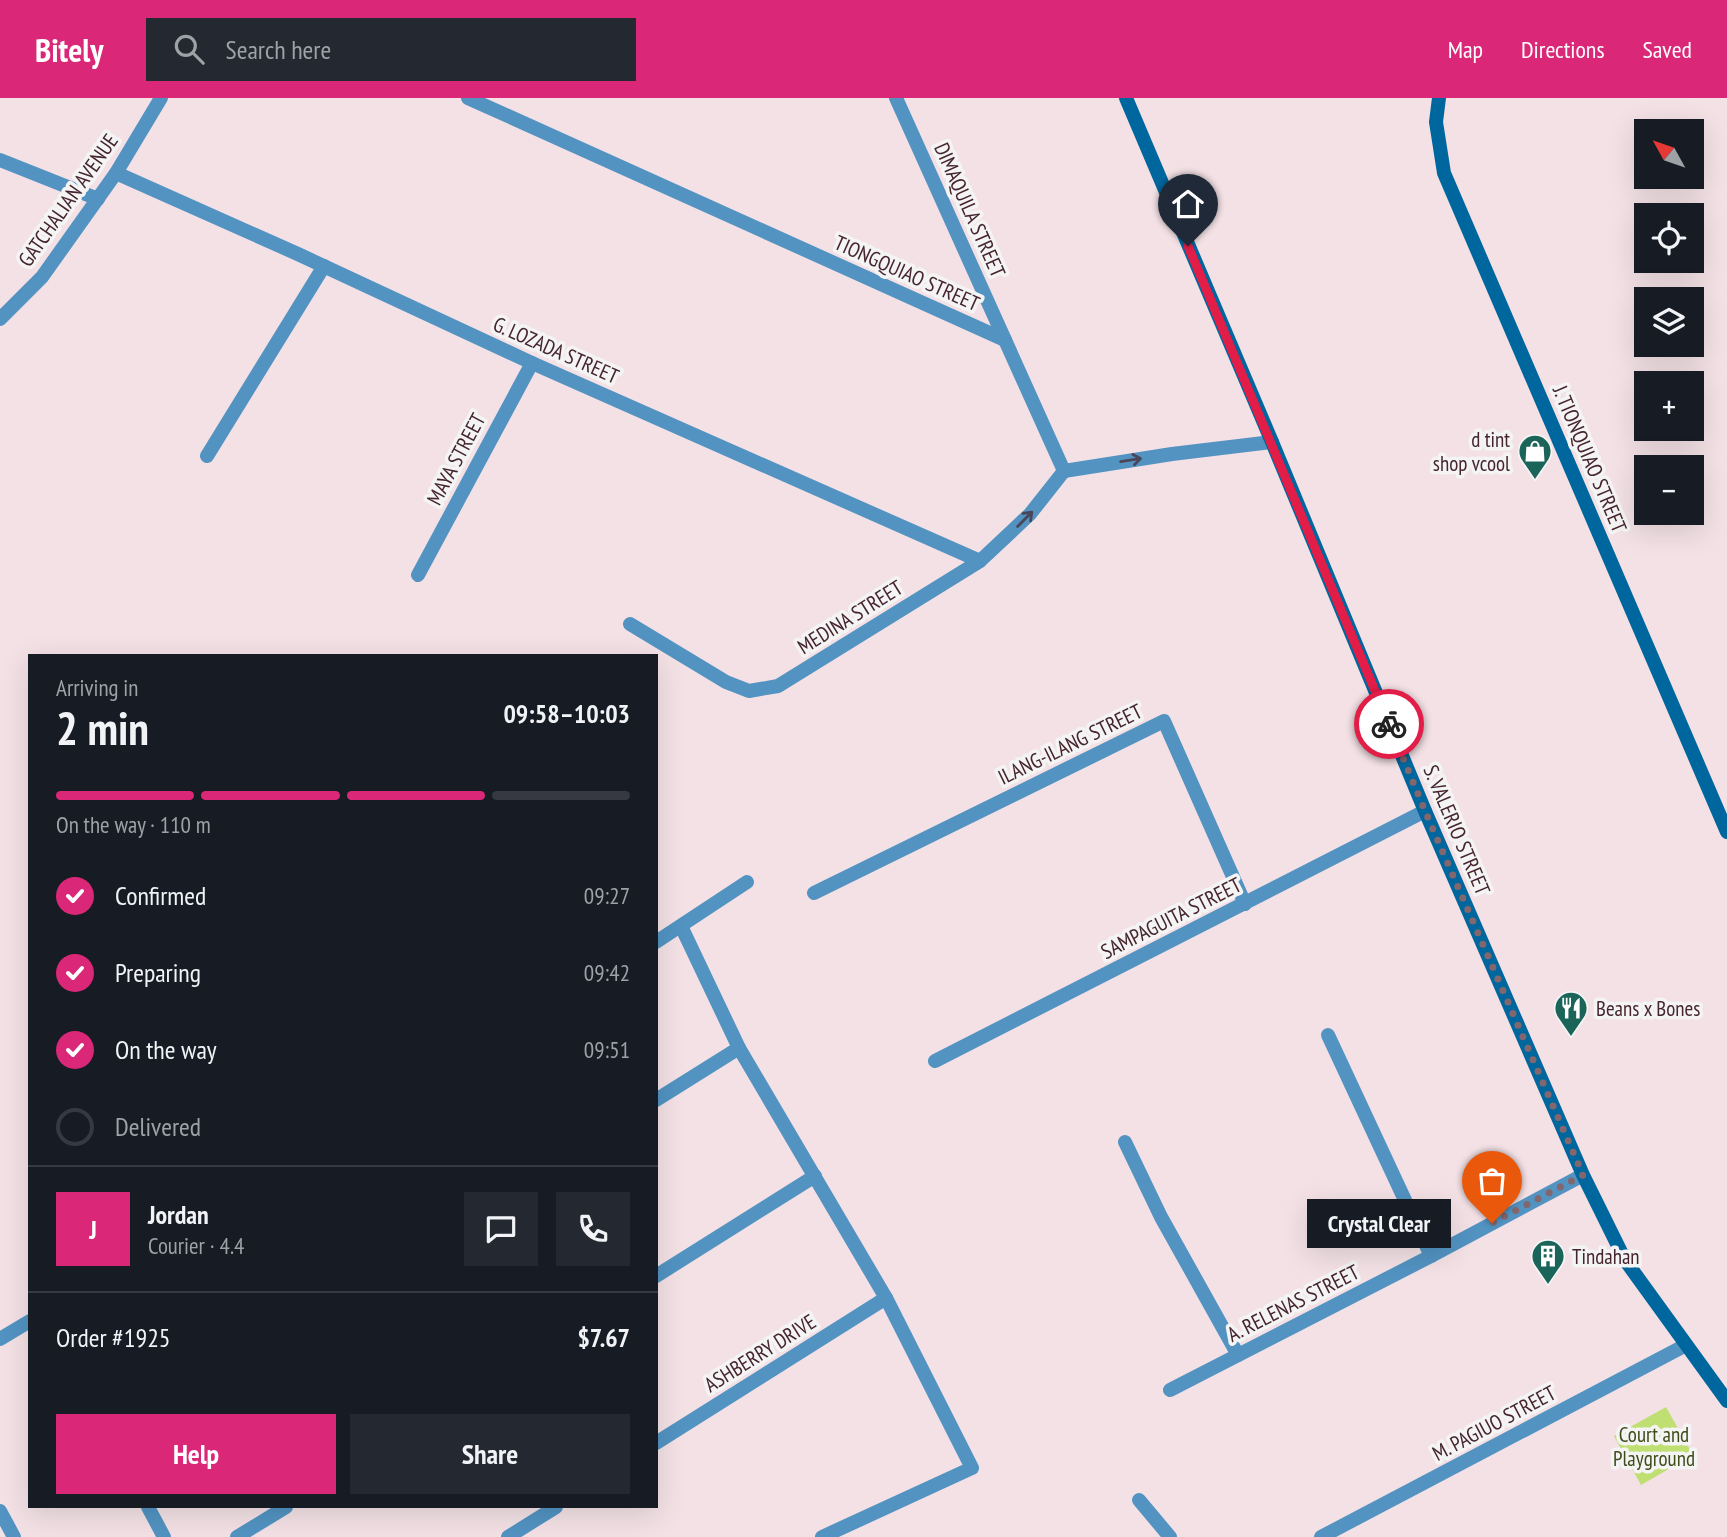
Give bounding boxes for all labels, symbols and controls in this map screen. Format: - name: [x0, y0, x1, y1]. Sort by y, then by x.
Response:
- search box: [146, 18, 636, 81]
- text: Bitely: [35, 28, 104, 71]
- icon: search: [170, 30, 208, 68]
- text: Search here: [226, 33, 331, 66]
- text: Map: [1448, 34, 1483, 65]
- text: Directions: [1521, 34, 1605, 65]
- text: Saved: [1643, 34, 1692, 65]
- north arrow: [1634, 119, 1704, 189]
- map controls: [1634, 119, 1704, 525]
- street label: GATCHALIAN AVENUE: [12, 128, 124, 272]
- street label: DIMAQUILA STREET: [928, 138, 1012, 282]
- pin: [1158, 174, 1218, 246]
- icon: home: [1169, 185, 1207, 223]
- button: locate: [1634, 203, 1704, 273]
- street label: TIONGQUIAO STREET: [830, 229, 984, 317]
- button: layers: [1634, 287, 1704, 357]
- street label: G. LOZADA STREET: [489, 310, 624, 390]
- button: +: [1634, 371, 1704, 441]
- street label: J. TIONQUIAO STREET: [1546, 380, 1633, 537]
- street label: MAYA STREET: [421, 408, 492, 509]
- place label: d tint shop vcool: [1433, 426, 1510, 477]
- shop icon: d tint shop vcool: [1516, 432, 1554, 481]
- one-way arrow: [1119, 453, 1142, 466]
- button: −: [1634, 455, 1704, 525]
- one-way arrow: [1016, 510, 1033, 527]
- street label: MEDINA STREET: [792, 574, 908, 660]
- text: Arriving in: [56, 673, 138, 702]
- courier: [1354, 689, 1424, 759]
- text: 09:58–10:03: [503, 697, 630, 730]
- street label: ILANG-ILANG STREET: [994, 697, 1147, 791]
- text: 2 min: [56, 698, 149, 758]
- icon: bike: [1370, 705, 1408, 743]
- street label: S. VALERIO STREET: [1417, 761, 1497, 900]
- text: On the way · 110 m: [56, 810, 211, 839]
- street label: SAMPAGUITA STREET: [1096, 871, 1246, 965]
- icon: check: [56, 877, 94, 915]
- text: Confirmed: [115, 879, 206, 912]
- text: 09:27: [584, 881, 630, 910]
- icon: check: [56, 954, 94, 992]
- text: Preparing: [115, 956, 201, 989]
- text: 09:42: [584, 958, 630, 987]
- restaurant icon: Beans x Bones: [1552, 989, 1590, 1038]
- place label: Beans x Bones: [1596, 995, 1700, 1022]
- icon: check: [56, 1031, 94, 1069]
- text: On the way: [115, 1033, 217, 1066]
- text: 09:51: [584, 1035, 630, 1064]
- text: Delivered: [115, 1110, 201, 1143]
- pin: [1462, 1151, 1522, 1223]
- icon: bag: [1473, 1162, 1511, 1200]
- button: chat: [464, 1192, 538, 1266]
- button: phone: [556, 1192, 630, 1266]
- text: Jordan: [148, 1198, 209, 1231]
- callout: Crystal Clear: [1306, 1198, 1450, 1248]
- text: Crystal Clear: [1328, 1209, 1430, 1238]
- text: J: [89, 1213, 97, 1246]
- text: Courier · 4.4: [148, 1231, 244, 1260]
- building icon: Tindahan: [1529, 1237, 1567, 1286]
- place label: Tindahan: [1572, 1243, 1640, 1270]
- street label: A. RELENAS STREET: [1222, 1258, 1364, 1348]
- street label: ASHBERRY DRIVE: [699, 1308, 821, 1398]
- text: Order #1925: [56, 1321, 171, 1354]
- text: $7.67: [577, 1321, 630, 1354]
- street label: M. PAGIUO STREET: [1428, 1379, 1561, 1467]
- button: Help: [56, 1414, 336, 1494]
- button: Share: [350, 1414, 630, 1494]
- park label: Court and Playground: [1613, 1421, 1695, 1472]

